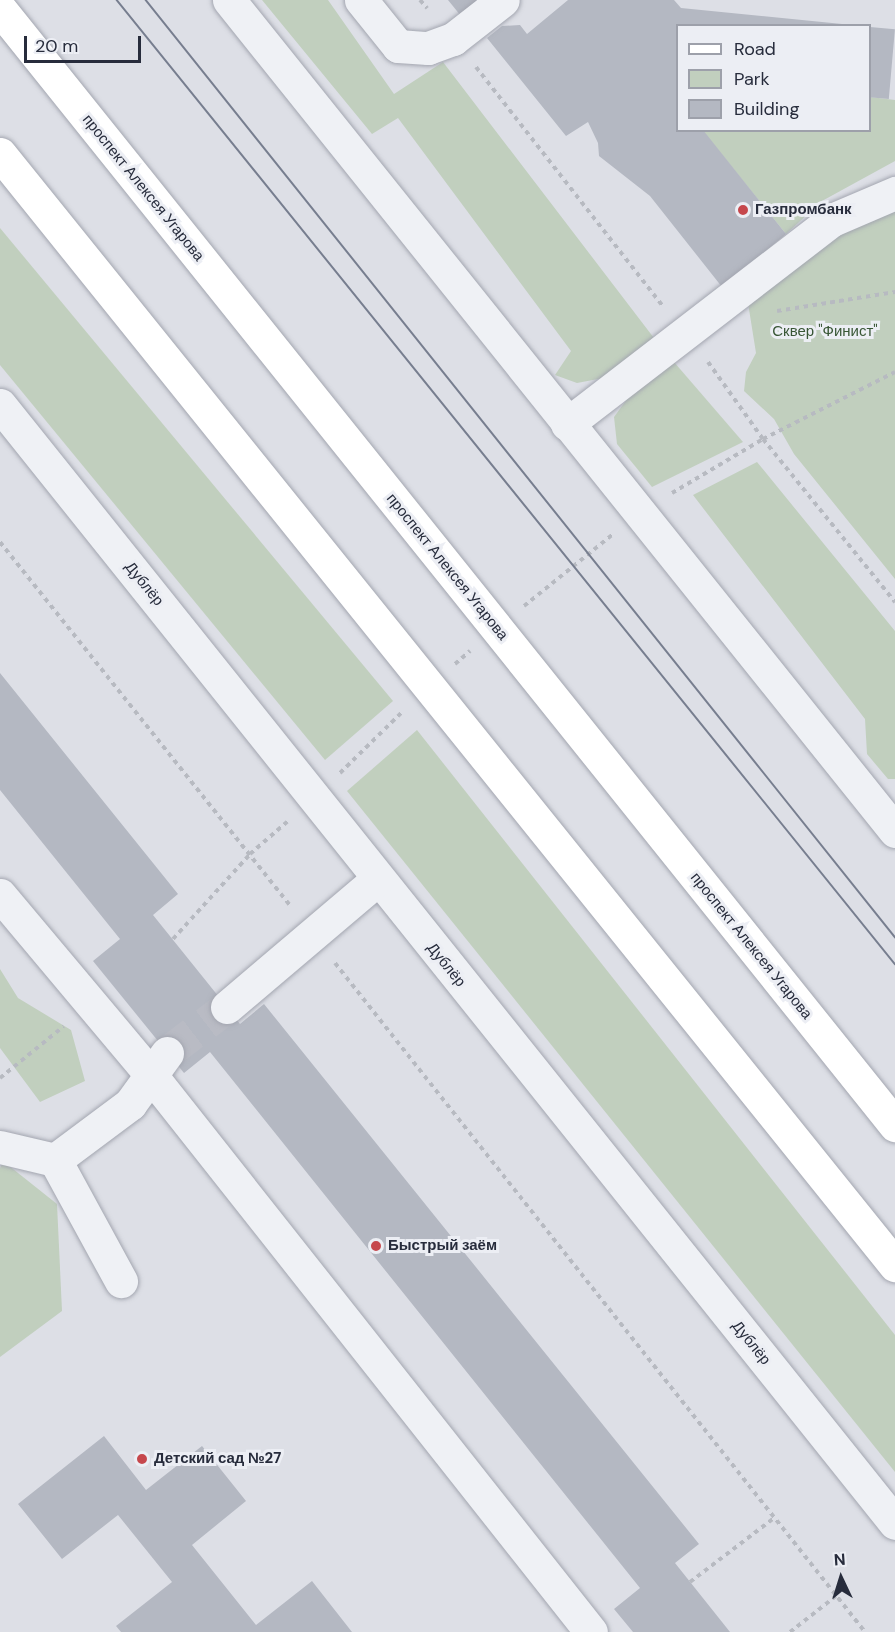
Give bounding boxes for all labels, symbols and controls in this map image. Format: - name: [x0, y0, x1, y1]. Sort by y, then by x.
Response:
- scale bar: [27, 24, 144, 62]
- legend: [676, 24, 871, 132]
- text: 20 m: [35, 34, 78, 58]
- text: Road: [734, 37, 776, 61]
- text: Park: [734, 67, 770, 91]
- text: Building: [734, 97, 799, 121]
- street label: проспект Алексея Угарова: [78, 111, 208, 265]
- place label: Газпромбанк: [755, 201, 852, 219]
- marker: Газпромбанк: [736, 203, 750, 217]
- park label: Сквер "Финист": [772, 323, 878, 341]
- street label: проспект Алексея Угарова: [382, 490, 512, 644]
- street label: Дублёр: [121, 558, 167, 610]
- street label: проспект Алексея Угарова: [686, 869, 816, 1023]
- street label: Дублёр: [423, 939, 469, 991]
- place label: Быстрый заём: [388, 1237, 497, 1255]
- marker: Быстрый заём: [369, 1239, 383, 1253]
- street label: Дублёр: [728, 1317, 774, 1369]
- place label: Детский сад №27: [154, 1450, 281, 1468]
- marker: Детский сад №27: [135, 1452, 149, 1466]
- north arrow: [811, 1548, 871, 1608]
- text: N: [833, 1549, 846, 1570]

